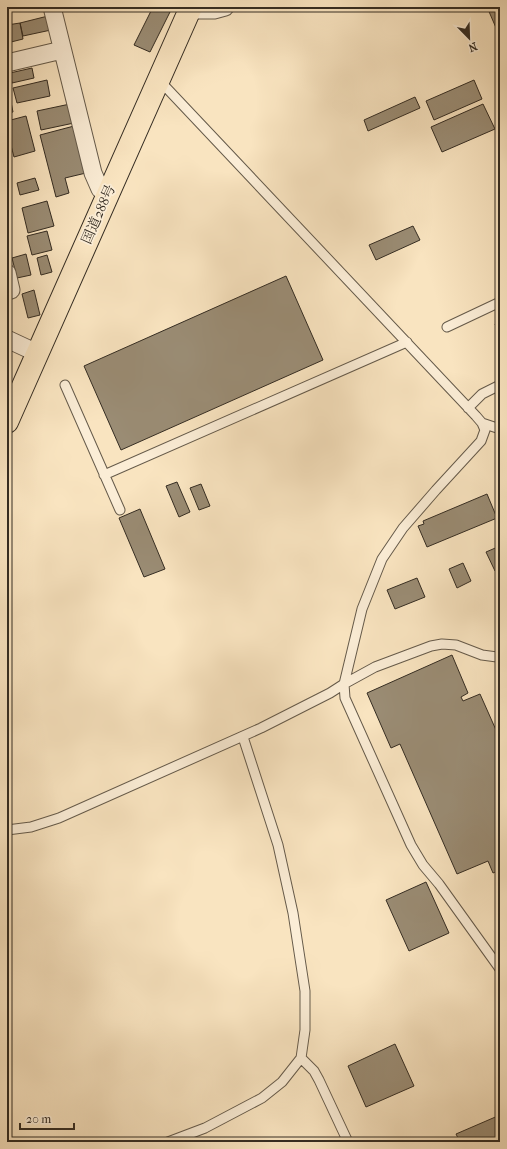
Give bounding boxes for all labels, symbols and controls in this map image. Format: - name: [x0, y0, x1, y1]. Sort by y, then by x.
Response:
- north arrow: [449, 18, 489, 58]
- text: N: [466, 39, 479, 55]
- street label: 国道288号: [78, 182, 119, 247]
- scale bar: [20, 1105, 74, 1131]
- text: 20 m: [26, 1112, 51, 1126]

